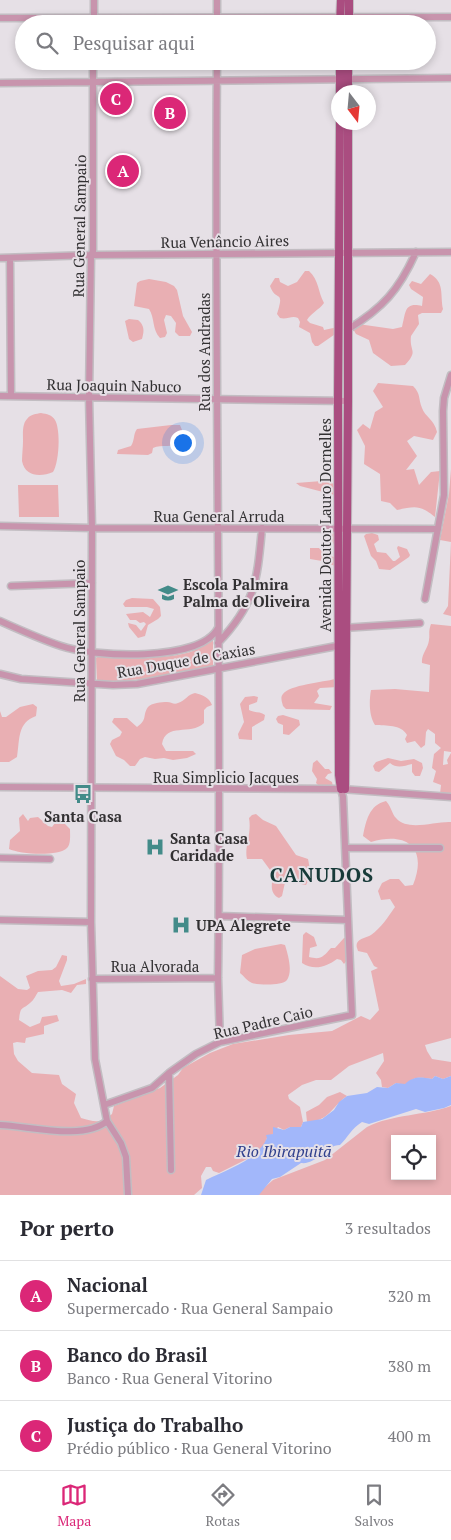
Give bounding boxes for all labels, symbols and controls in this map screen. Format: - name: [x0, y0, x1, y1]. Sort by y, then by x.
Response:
- search box: [15, 15, 436, 70]
- icon: search: [33, 29, 61, 57]
- text: Pesquisar aqui: [73, 30, 195, 55]
- pin: C: [100, 80, 132, 118]
- north arrow: [331, 85, 376, 130]
- pin: B: [154, 94, 186, 132]
- pin: A: [107, 152, 139, 190]
- street label: Rua General Sampaio: [68, 155, 90, 297]
- street label: Rua Venâncio Aires: [161, 230, 289, 252]
- street label: Rua dos Andradas: [194, 292, 214, 412]
- street label: Rua Joaquin Nabuco: [47, 374, 181, 396]
- street label: Avenida Doutor Lauro Dornelles: [315, 418, 335, 632]
- your location: [170, 430, 196, 456]
- street label: Rua General Arruda: [153, 506, 285, 526]
- street label: Rua General Sampaio: [69, 560, 89, 702]
- place label: Escola Palmira Palma de Oliveira: [183, 574, 311, 611]
- school or university icon: Escola Palmira Palma de Oliveira: [157, 582, 179, 604]
- street label: Rua Duque de Caxias: [115, 638, 257, 682]
- street label: Rua Simplicio Jacques: [153, 767, 299, 787]
- bus stop icon: Santa Casa: [72, 783, 94, 805]
- place label: Santa Casa: [44, 806, 123, 826]
- place label: Santa Casa Caridade: [170, 828, 249, 865]
- hospital icon: Santa Casa Caridade: [144, 836, 166, 858]
- district label: CANUDOS: [270, 861, 374, 888]
- hospital icon: UPA Alegrete: [170, 914, 192, 936]
- place label: UPA Alegrete: [196, 915, 291, 935]
- street label: Rua Alvorada: [111, 956, 200, 976]
- street label: Rua Padre Caio: [211, 1001, 315, 1043]
- map controls: [391, 1135, 436, 1180]
- button: locate: [391, 1135, 436, 1180]
- water label: Rio Ibirapuitã: [235, 1140, 332, 1162]
- text: Por perto: [20, 1214, 114, 1242]
- text: 3 resultados: [345, 1217, 431, 1239]
- text: Nacional: [67, 1272, 148, 1297]
- text: A: [30, 1285, 42, 1307]
- text: 320 m: [388, 1285, 431, 1307]
- text: Supermercado · Rua General Sampaio: [67, 1297, 333, 1319]
- text: Banco do Brasil: [67, 1342, 208, 1367]
- text: B: [31, 1355, 41, 1377]
- text: 380 m: [388, 1355, 431, 1377]
- text: Banco · Rua General Vitorino: [67, 1367, 272, 1389]
- text: Justiça do Trabalho: [67, 1412, 243, 1437]
- text: C: [31, 1425, 41, 1447]
- text: 400 m: [388, 1425, 431, 1447]
- text: Prédio público · Rua General Vitorino: [67, 1437, 332, 1459]
- tab: Mapa: [57, 1481, 91, 1530]
- tab: Rotas: [206, 1481, 240, 1530]
- tab: Salvos: [354, 1481, 394, 1530]

